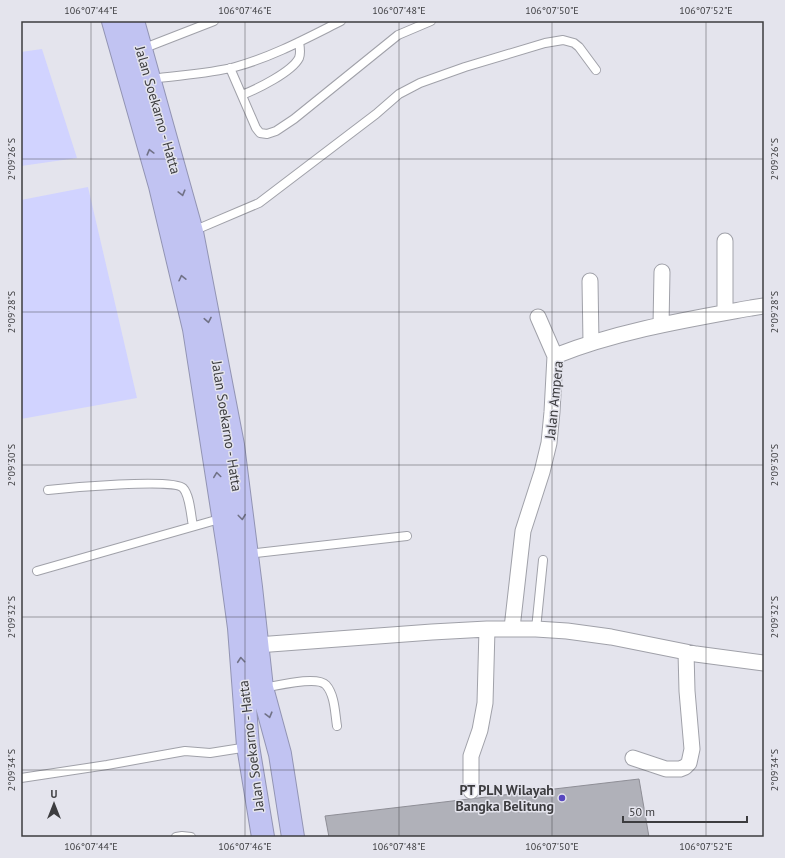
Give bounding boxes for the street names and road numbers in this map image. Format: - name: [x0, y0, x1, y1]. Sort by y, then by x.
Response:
- street label: Jalan Soekarno - Hatta: [131, 43, 185, 176]
- street label: Jalan Soekarno - Hatta: [208, 358, 246, 493]
- street label: Jalan Ampera: [541, 360, 567, 441]
- street label: Jalan Soekarno - Hatta: [234, 679, 268, 814]

